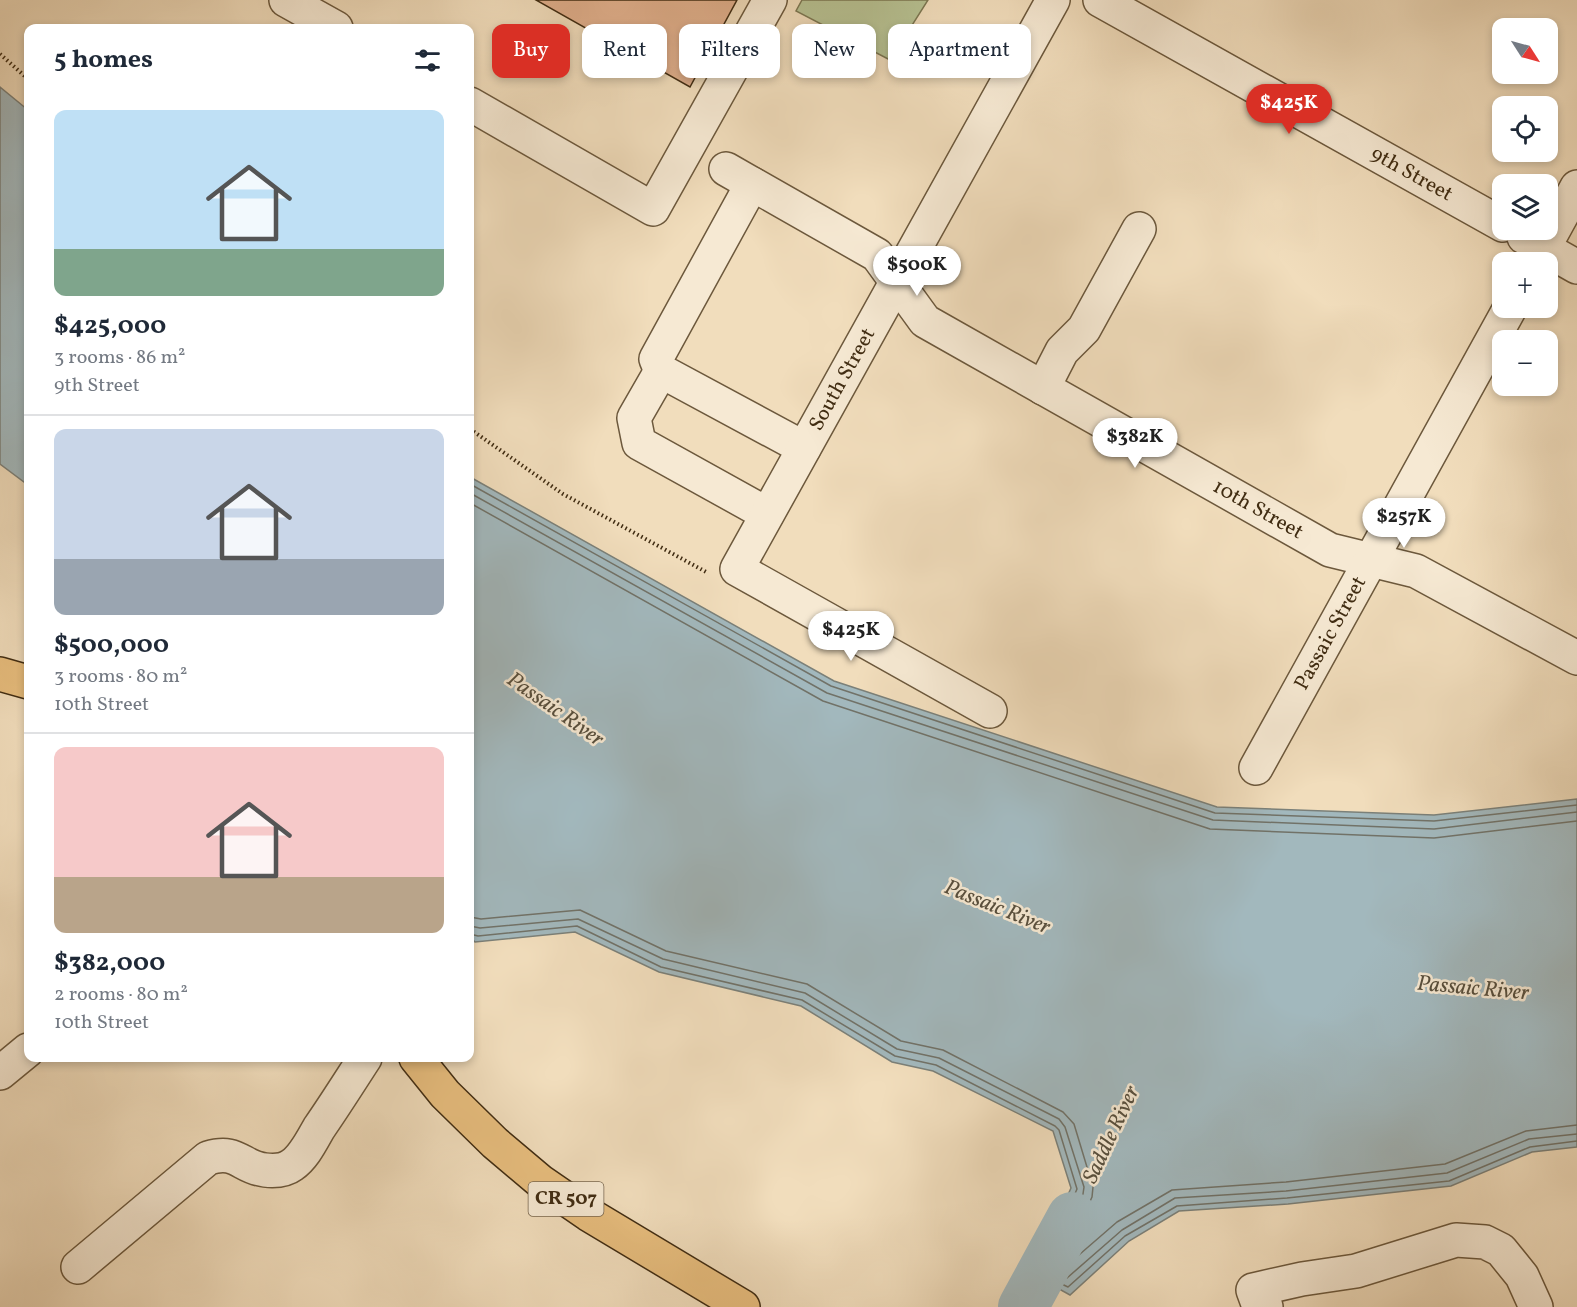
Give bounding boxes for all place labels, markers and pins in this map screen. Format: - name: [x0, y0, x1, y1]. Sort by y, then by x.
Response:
- pin: $425K: [1247, 84, 1331, 135]
- pin: $500K: [875, 246, 959, 297]
- pin: $382K: [1093, 418, 1177, 469]
- pin: $257K: [1362, 498, 1446, 549]
- pin: $425K: [809, 611, 893, 662]

